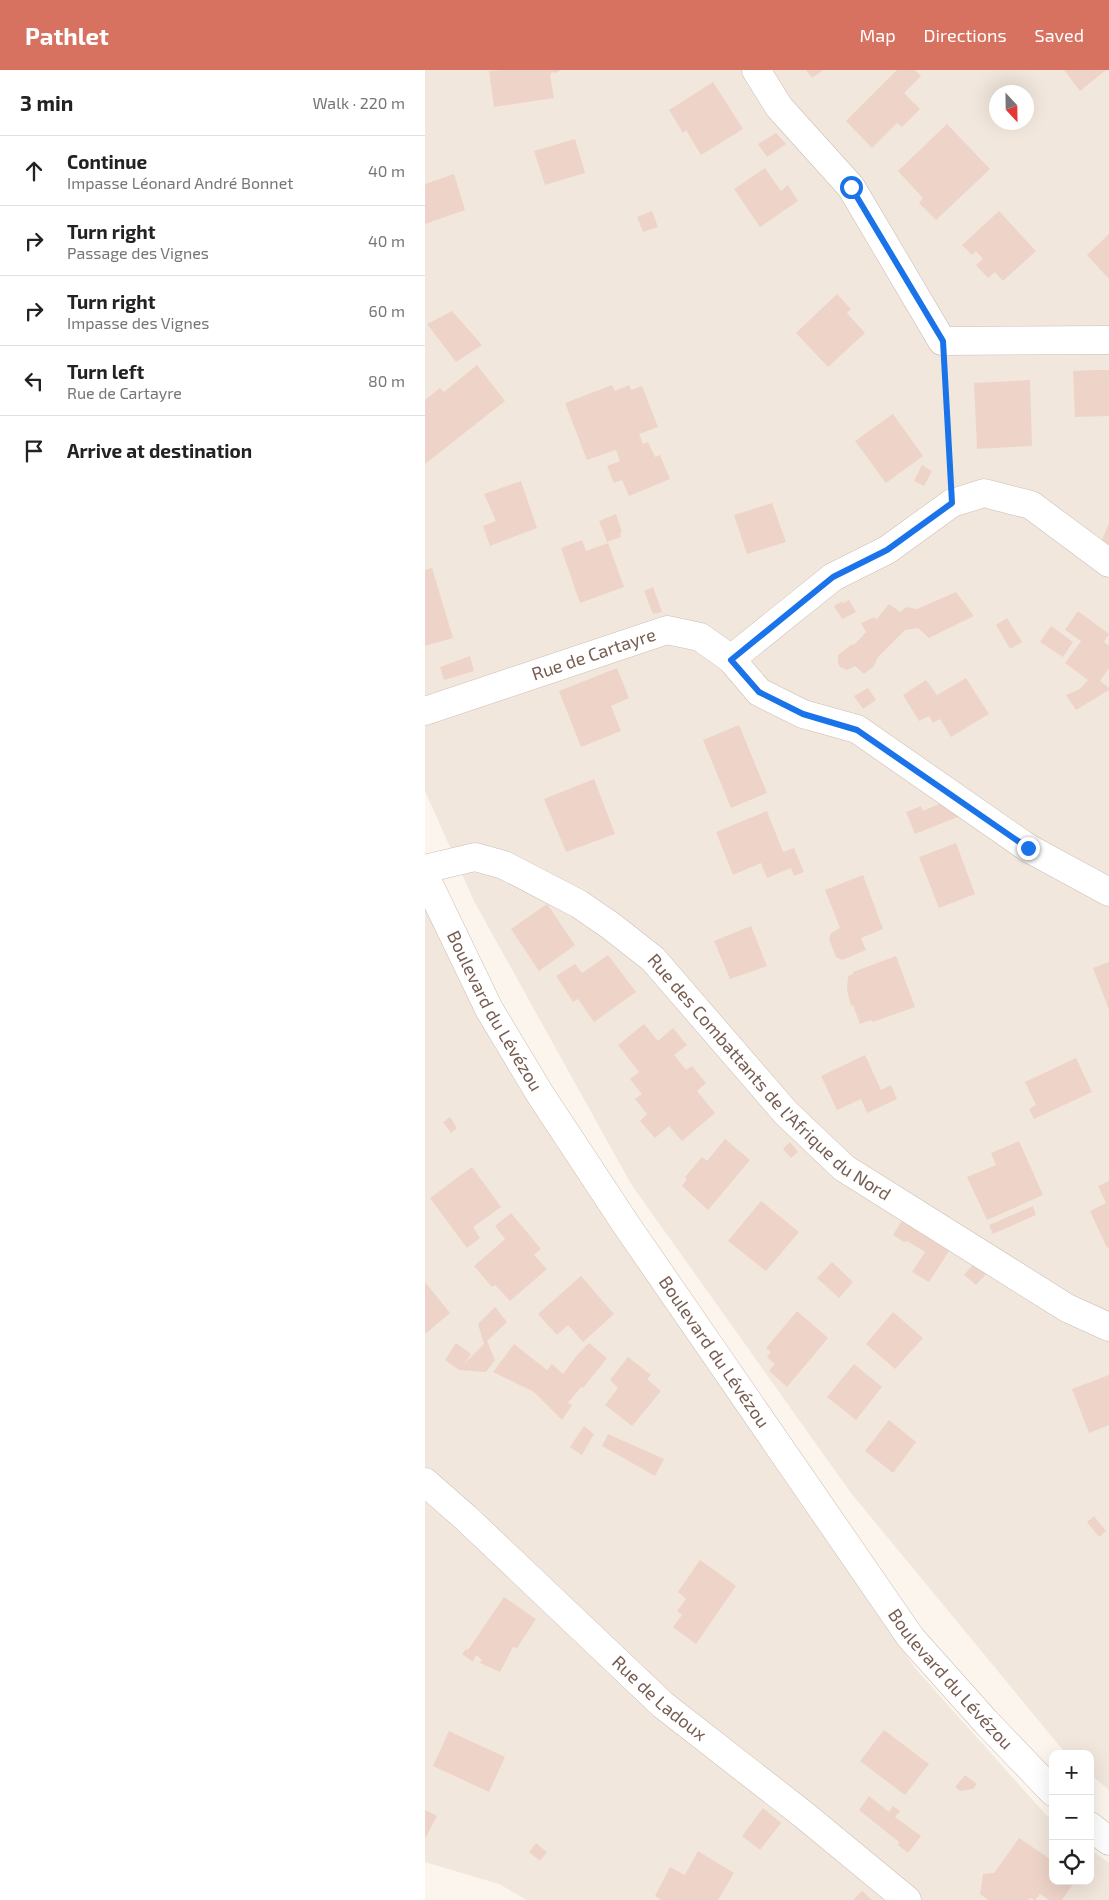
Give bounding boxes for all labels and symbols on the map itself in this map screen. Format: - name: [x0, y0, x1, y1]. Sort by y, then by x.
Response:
- north arrow: [989, 85, 1034, 130]
- route start: [840, 176, 863, 199]
- street label: Rue de Cartayre: [529, 623, 658, 685]
- route end: [1017, 837, 1040, 860]
- street label: Boulevard du Lévézou: [443, 927, 548, 1095]
- street label: Rue des Combattants de l'Afrique du Nord: [643, 949, 895, 1205]
- street label: Boulevard du Lévézou: [655, 1271, 775, 1432]
- street label: Boulevard du Lévézou: [884, 1604, 1018, 1753]
- street label: Rue de Ladoux: [608, 1651, 712, 1745]

